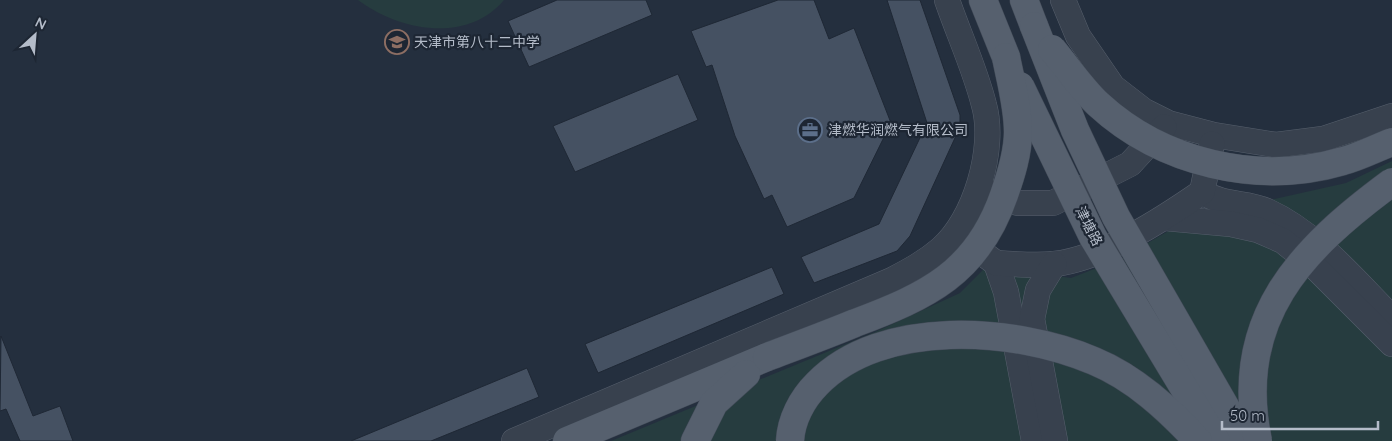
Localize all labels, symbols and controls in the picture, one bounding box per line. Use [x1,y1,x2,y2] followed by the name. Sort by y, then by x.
[10,10,60,60] north arrow
[32,13,49,34] text: N
[384,29,410,55] school or university icon: 天津市第八十二中学
[414,33,540,51] place label: 天津市第八十二中学
[797,117,823,143] office icon: 津燃华润燃气有限公司
[828,121,968,139] place label: 津燃华润燃气有限公司
[1071,203,1107,249] street label: 津塘路
[1222,398,1378,430] scale bar
[1230,406,1265,425] text: 50 m

